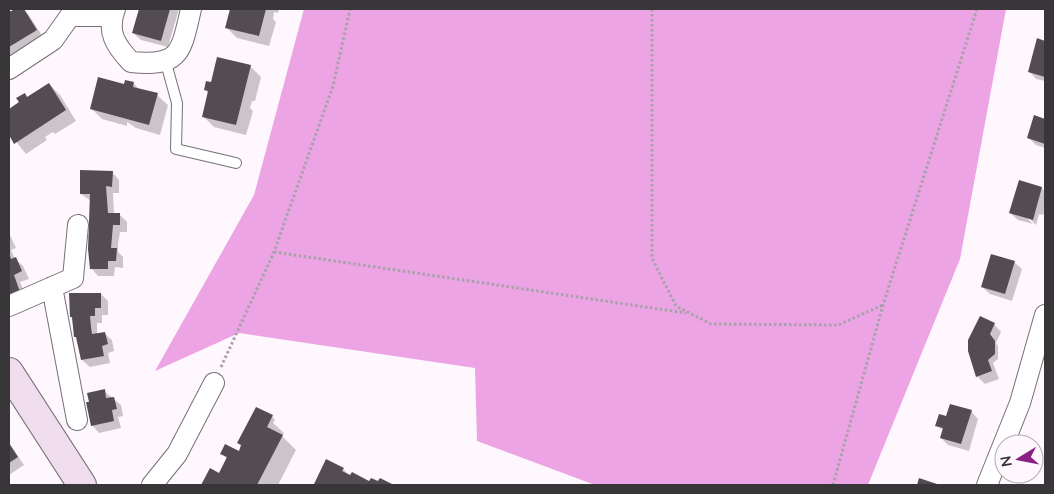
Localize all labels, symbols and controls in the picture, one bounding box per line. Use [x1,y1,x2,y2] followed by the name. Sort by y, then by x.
[994,434,1044,484] north arrow
[996,455,1015,468] text: N

